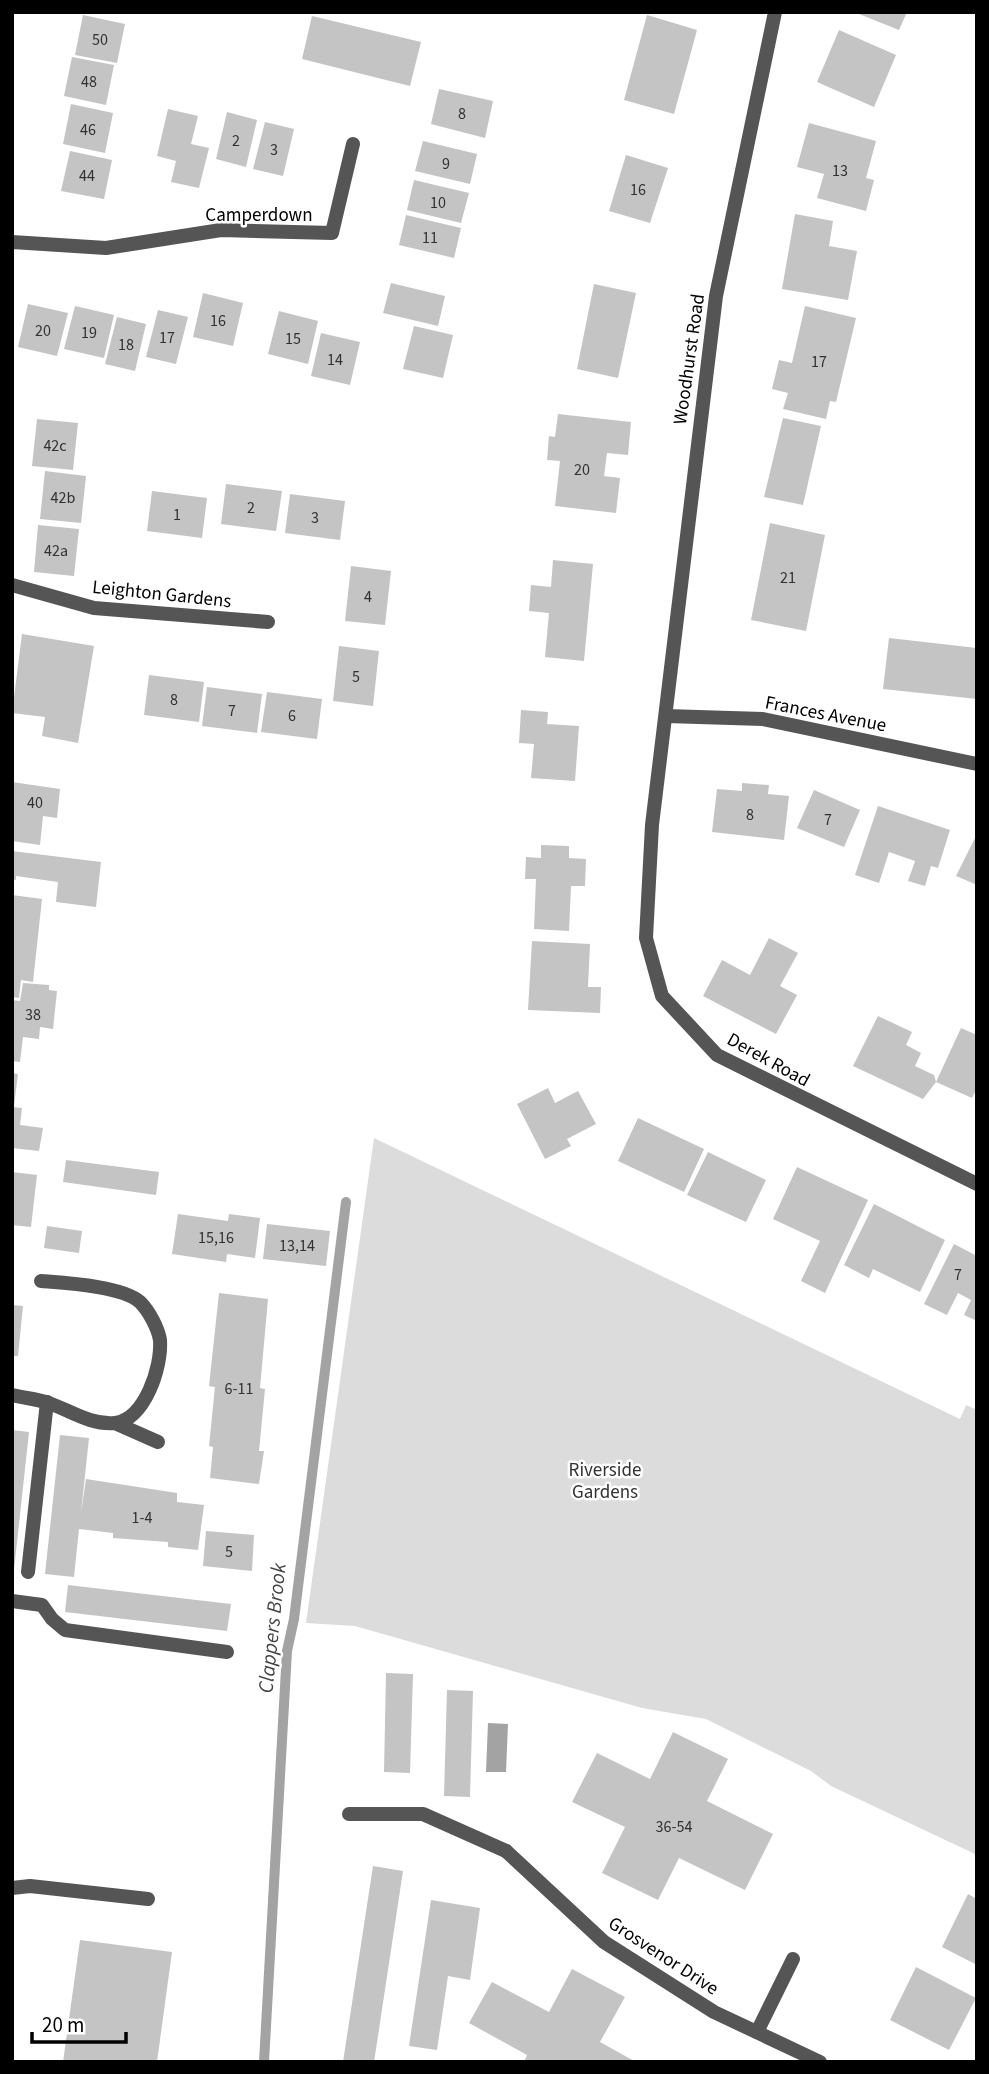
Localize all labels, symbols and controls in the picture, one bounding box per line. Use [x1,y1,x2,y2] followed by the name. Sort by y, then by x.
[92,29,108,51] house number: 50
[81,71,97,93] house number: 48
[458,103,466,125] house number: 8
[80,119,96,141] house number: 46
[232,130,240,152] house number: 2
[270,139,278,161] house number: 3
[442,153,450,175] house number: 9
[832,160,848,182] house number: 13
[79,165,95,187] house number: 44
[630,179,646,201] house number: 16
[430,192,446,214] house number: 10
[205,202,313,229] street label: Camperdown
[422,227,438,249] house number: 11
[667,292,712,426] street label: Woodhurst Road
[210,310,226,332] house number: 16
[35,320,51,342] house number: 20
[81,322,97,344] house number: 19
[159,327,175,349] house number: 17
[285,328,301,350] house number: 15
[118,334,134,356] house number: 18
[327,349,343,371] house number: 14
[811,351,827,373] house number: 17
[43,435,67,457] house number: 42c
[574,459,590,481] house number: 20
[51,487,76,509] house number: 42b
[247,497,255,519] house number: 2
[173,504,181,526] house number: 1
[311,507,319,529] house number: 3
[44,540,68,562] house number: 42a
[780,567,796,589] house number: 21
[91,574,233,615] street label: Leighton Gardens
[364,586,372,608] house number: 4
[352,666,360,688] house number: 5
[170,689,178,711] house number: 8
[763,689,889,739] street label: Frances Avenue
[228,700,236,722] house number: 7
[288,705,296,727] house number: 6
[27,792,43,814] house number: 40
[746,804,754,826] house number: 8
[824,809,832,831] house number: 7
[25,1004,41,1026] house number: 38
[722,1026,815,1094] street label: Derek Road
[198,1227,234,1249] house number: 15,16
[279,1235,315,1257] house number: 13,14
[954,1264,962,1286] house number: 7
[225,1378,253,1400] house number: 6-11
[569,1457,641,1506] park label: Riverside Gardens
[132,1507,152,1529] house number: 1-4
[225,1541,233,1563] house number: 5
[250,1560,294,1695] water label: Clappers Brook
[656,1816,692,1838] house number: 36-54
[603,1910,724,2002] street label: Grosvenor Drive
[32,2000,126,2044] scale bar
[42,2010,84,2040] text: 20 m

